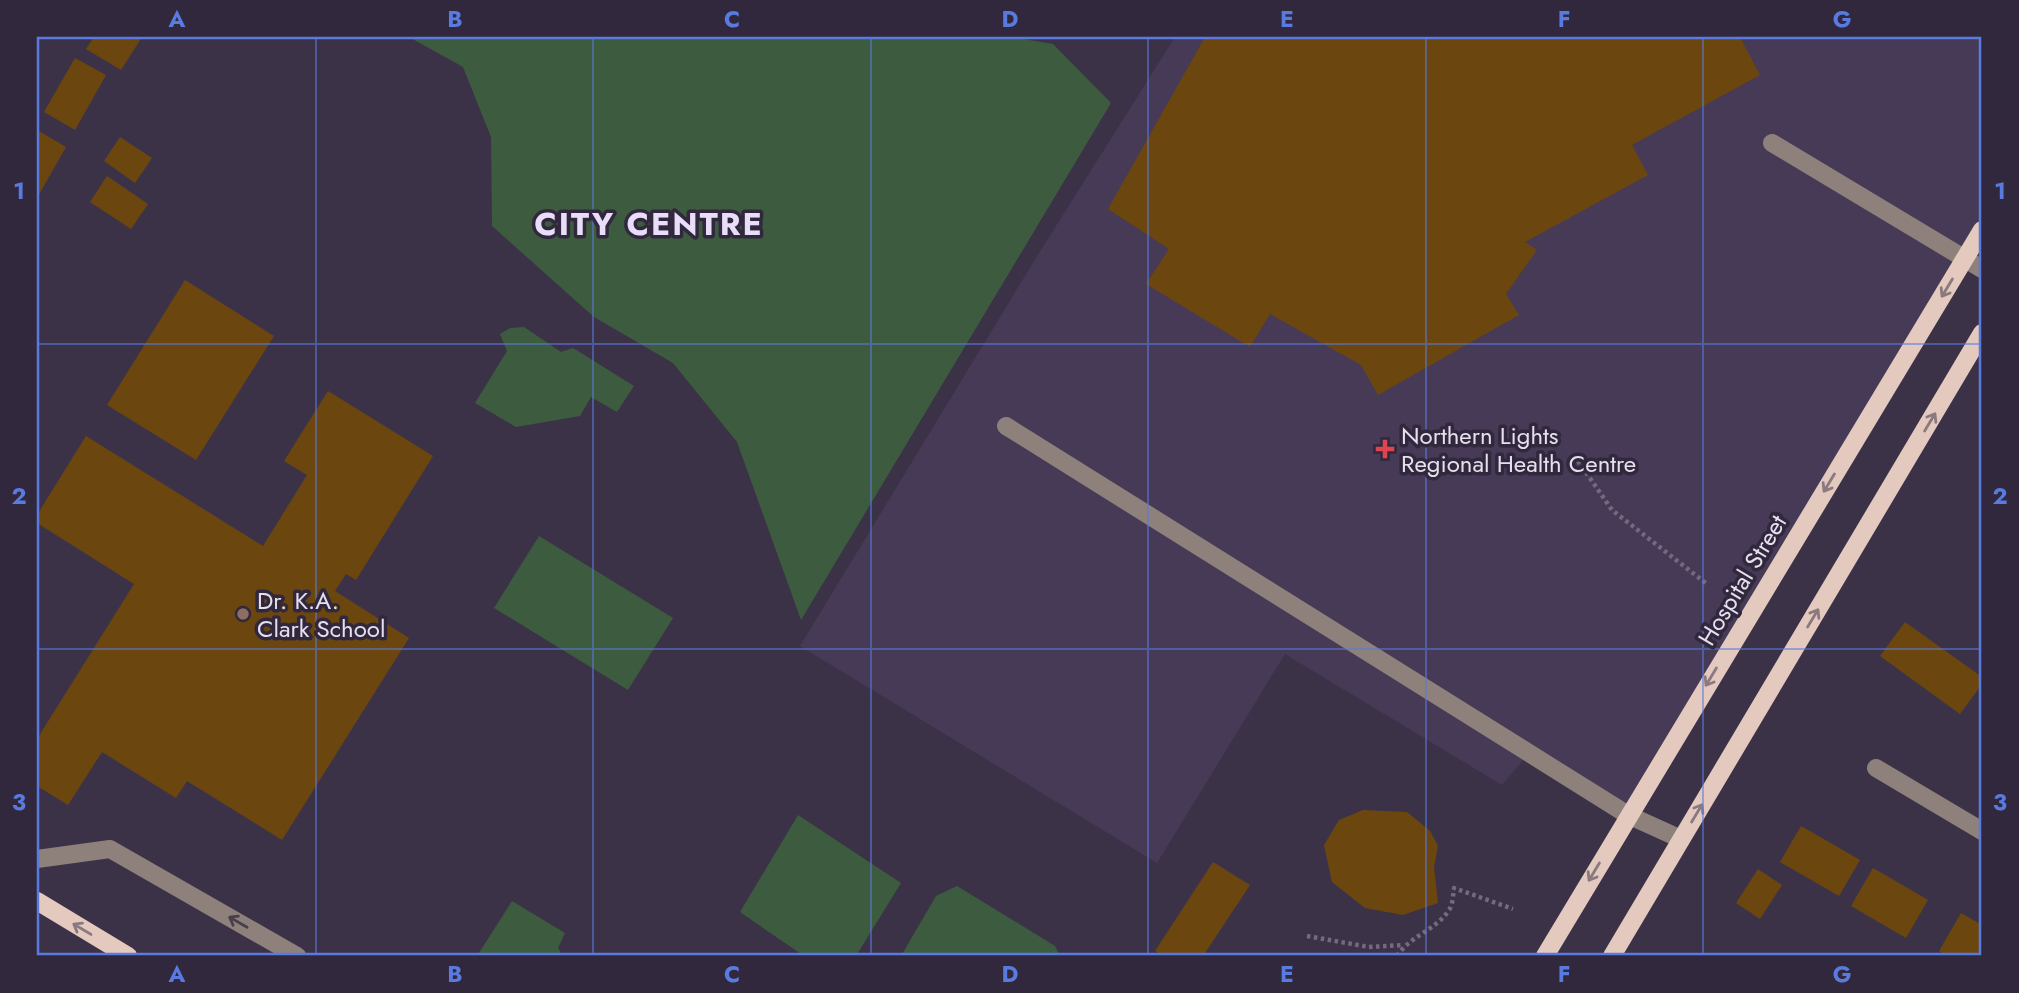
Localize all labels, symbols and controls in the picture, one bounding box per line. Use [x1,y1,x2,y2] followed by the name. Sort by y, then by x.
[168,2,186,36] text: A
[447,2,463,36] text: B
[724,2,740,36] text: C
[1002,2,1019,36] text: D
[1280,2,1294,36] text: E
[1558,2,1570,36] text: F
[1833,2,1851,36] text: G
[13,174,25,208] text: 1
[1994,174,2006,208] text: 1
[534,201,764,247] district label: CITY CENTRE
[1939,278,1953,298] one-way arrow
[1923,413,1937,433] one-way arrow
[1401,418,1636,481] place label: Northern Lights Regional Health Centre
[1375,439,1395,459] marker: Northern Lights Regional Health Centre
[1822,472,1836,492] one-way arrow
[11,479,27,513] text: 2
[1992,479,2008,513] text: 2
[1689,508,1795,652] street label: Hospital Street
[257,583,385,646] place label: Dr. K.A. Clark School
[235,606,251,622] marker: Dr. K.A. Clark School
[1807,608,1821,628] one-way arrow
[1704,667,1718,687] one-way arrow
[12,785,26,819] text: 3
[1993,785,2007,819] text: 3
[1690,804,1704,824] one-way arrow
[1587,862,1601,882] one-way arrow
[228,915,248,929] one-way arrow
[73,921,93,935] one-way arrow
[168,957,186,991] text: A
[447,957,463,991] text: B
[724,957,740,991] text: C
[1002,957,1019,991] text: D
[1280,957,1294,991] text: E
[1558,957,1570,991] text: F
[1833,957,1851,991] text: G

